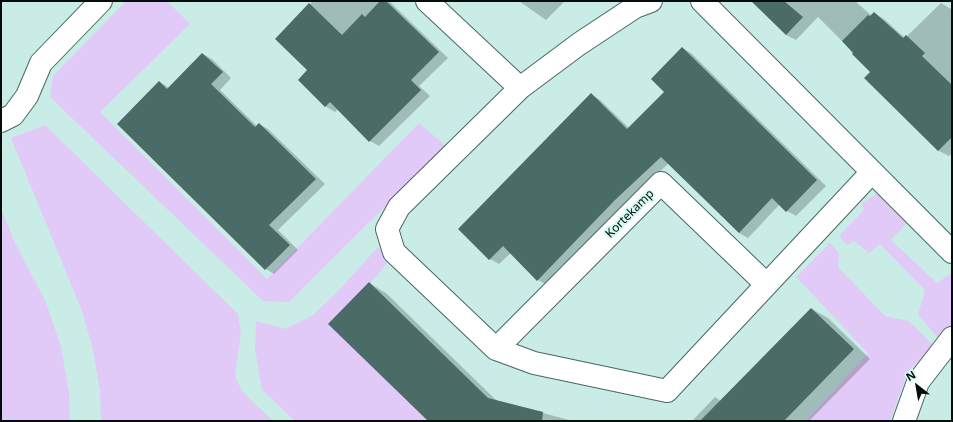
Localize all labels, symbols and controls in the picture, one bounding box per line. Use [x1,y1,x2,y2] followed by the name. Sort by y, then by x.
[603,187,657,241] street label: Kortekamp
[897,366,937,406] north arrow
[903,367,918,384] text: N

